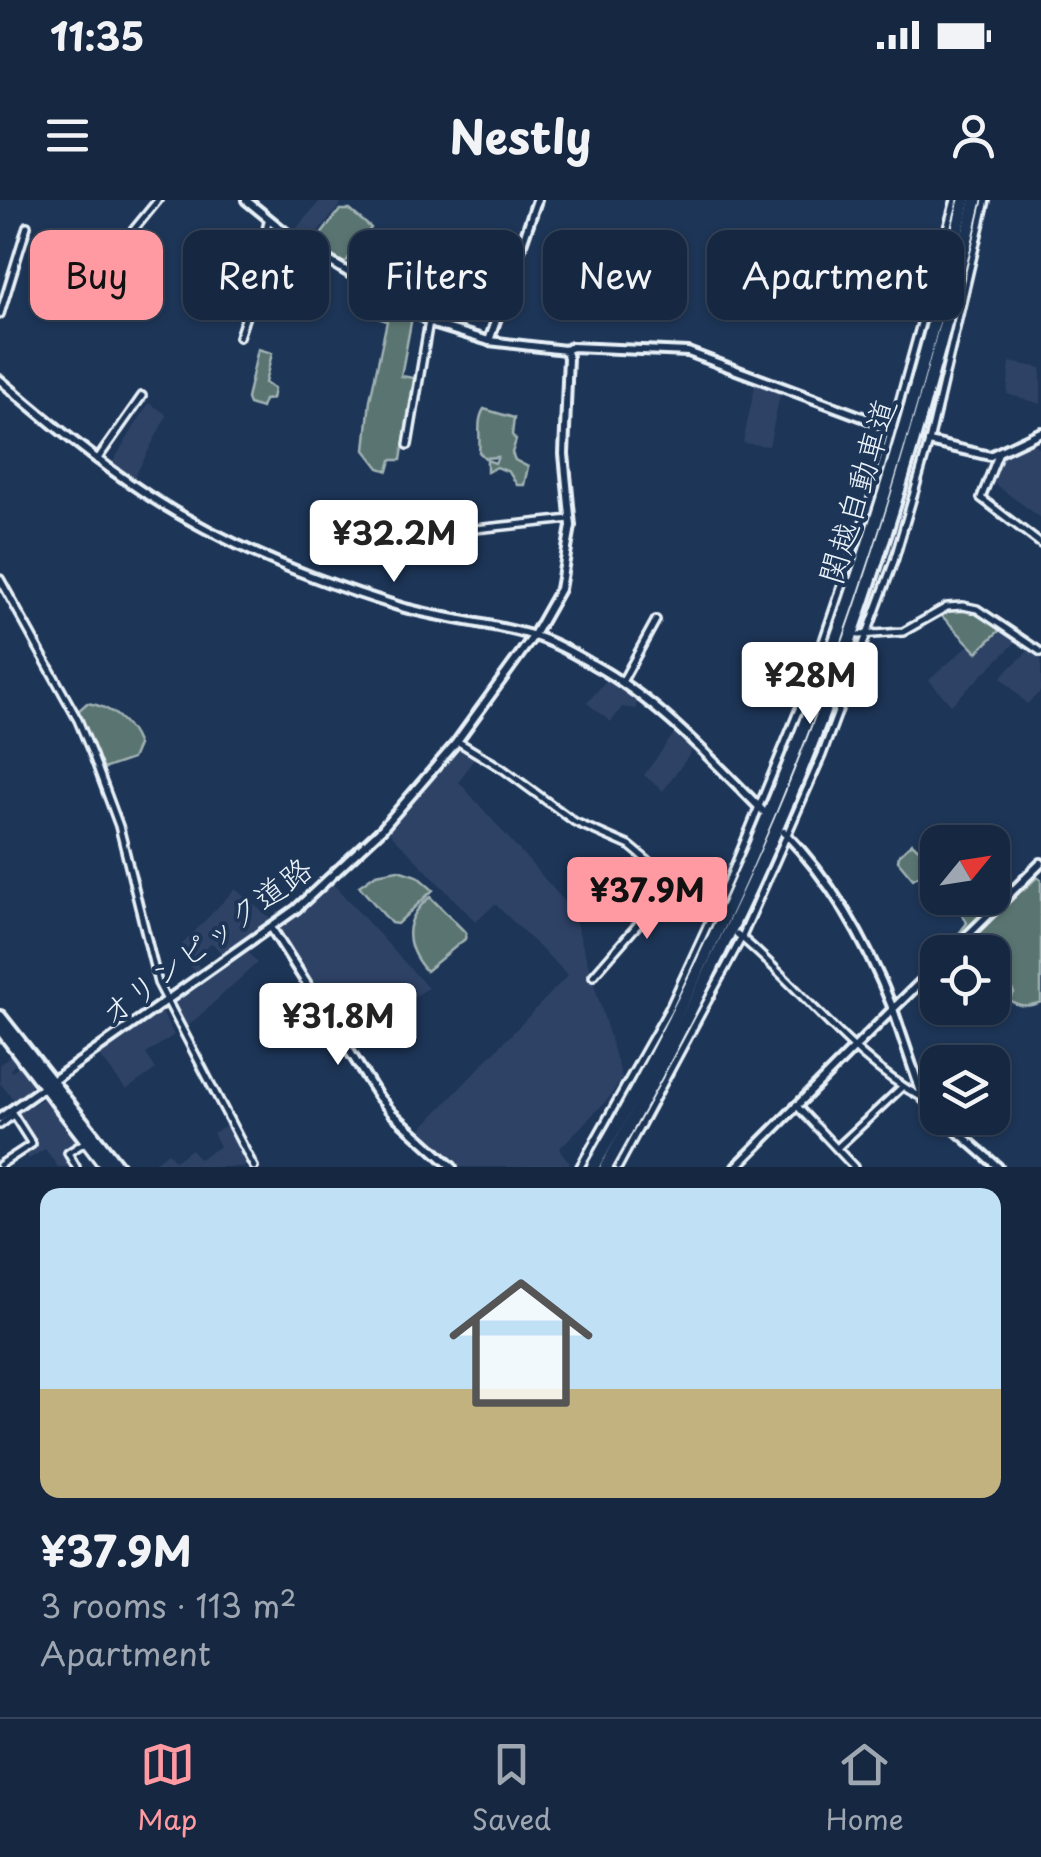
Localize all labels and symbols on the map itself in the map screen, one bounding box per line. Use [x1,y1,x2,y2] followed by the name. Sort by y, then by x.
[805,392,907,590] street label: 関越自動車道
[313,500,475,585] pin: ¥32.2M
[751,642,869,727] pin: ¥28M
[920,825,1010,915] north arrow
[88,844,322,1036] street label: オリンピック道路
[566,857,728,942] pin: ¥37.9M
[257,983,419,1068] pin: ¥31.8M

